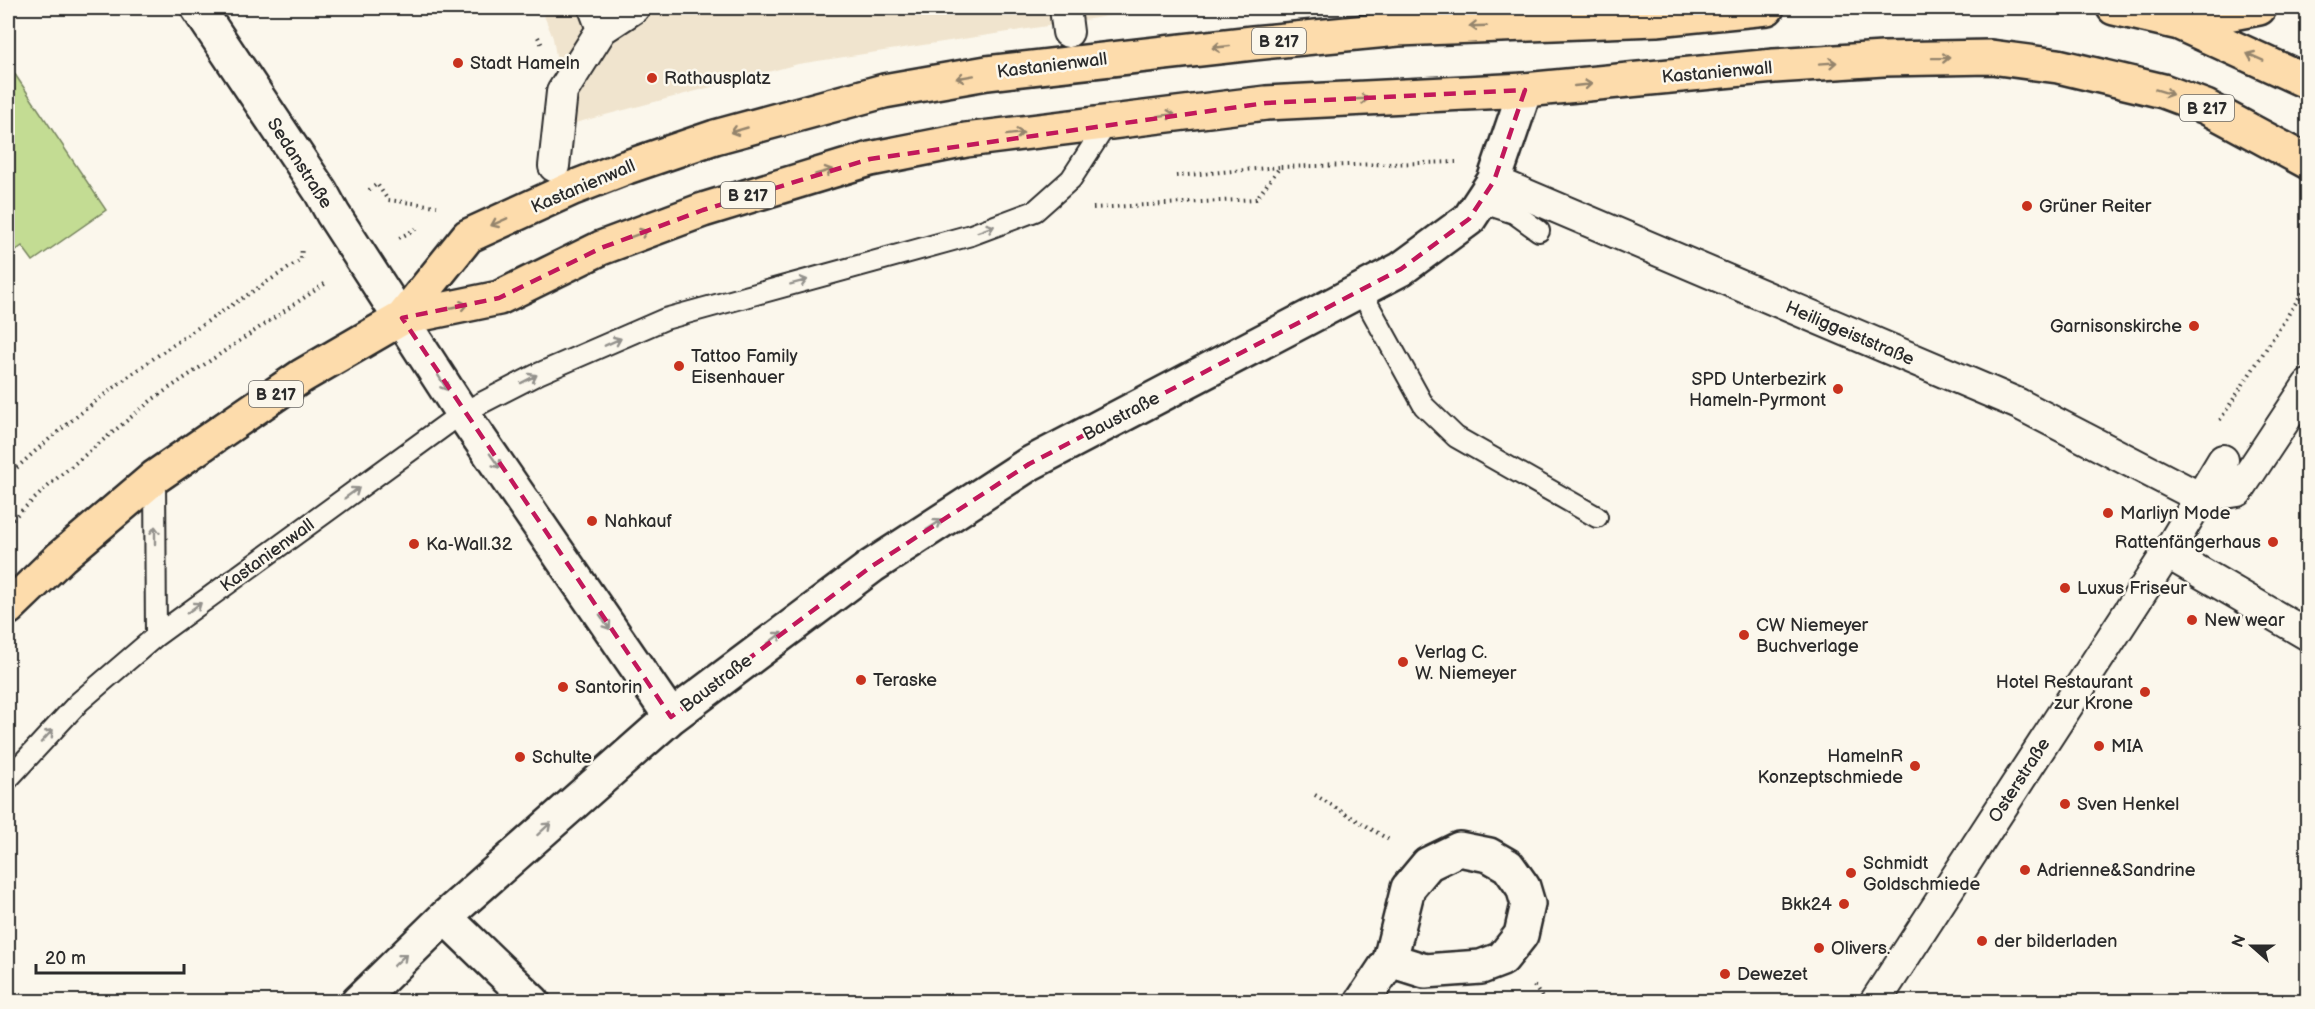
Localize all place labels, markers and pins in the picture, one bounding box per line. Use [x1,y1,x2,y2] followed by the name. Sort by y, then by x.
[470,53,580,74] place label: Stadt Hameln
[451,56,465,70] marker: Stadt Hameln
[664,68,771,89] place label: Rathausplatz
[645,71,659,85] marker: Rathausplatz
[2039,196,2152,217] place label: Grüner Reiter
[2020,199,2034,213] marker: Grüner Reiter
[2050,316,2182,337] place label: Garnisonskirche
[2187,319,2201,333] marker: Garnisonskirche
[691,346,798,388] place label: Tattoo Family Eisenhauer
[672,359,686,373] marker: Tattoo Family Eisenhauer
[1689,369,1826,411] place label: SPD Unterbezirk Hameln-Pyrmont
[1831,382,1845,396] marker: SPD Unterbezirk Hameln-Pyrmont
[2120,503,2231,524] place label: Marliyn Mode
[2101,506,2115,520] marker: Marliyn Mode
[604,511,672,532] place label: Nahkauf
[585,514,599,528] marker: Nahkauf
[2115,532,2261,553] place label: Rattenfängerhaus
[426,534,513,555] place label: Ka-Wall.32
[2266,535,2280,549] marker: Rattenfängerhaus
[407,537,421,551] marker: Ka-Wall.32
[2077,578,2187,599] place label: Luxus Friseur
[2058,581,2072,595] marker: Luxus Friseur
[2204,610,2285,631] place label: New wear
[2185,613,2199,627] marker: New wear
[1756,615,1869,657] place label: CW Niemeyer Buchverlage
[1737,628,1751,642] marker: CW Niemeyer Buchverlage
[1415,642,1517,684] place label: Verlag C. W. Niemeyer
[1396,655,1410,669] marker: Verlag C. W. Niemeyer
[873,670,937,691] place label: Teraske
[1996,672,2133,714] place label: Hotel Restaurant zur Krone
[854,673,868,687] marker: Teraske
[575,677,642,698] place label: Santorin
[556,680,570,694] marker: Santorin
[2138,685,2152,699] marker: Hotel Restaurant zur Krone
[2111,736,2143,757] place label: MIA
[2092,739,2106,753] marker: MIA
[1757,746,1903,788] place label: HamelnR Konzeptschmiede
[532,747,592,768] place label: Schulte
[513,750,527,764] marker: Schulte
[1908,759,1922,773] marker: HamelnR Konzeptschmiede
[2077,794,2179,815] place label: Sven Henkel
[2058,797,2072,811] marker: Sven Henkel
[1863,853,1980,895] place label: Schmidt Goldschmiede
[2037,860,2196,881] place label: Adrienne&Sandrine
[2018,863,2032,877] marker: Adrienne&Sandrine
[1844,866,1858,880] marker: Schmidt Goldschmiede
[1781,894,1832,915] place label: Bkk24
[1837,897,1851,911] marker: Bkk24
[1994,931,2117,952] place label: der bilderladen
[1975,934,1989,948] marker: der bilderladen
[1831,938,1890,959] place label: Olivers.
[1812,941,1826,955] marker: Olivers.
[1737,964,1808,985] place label: Dewezet
[1718,967,1732,981] marker: Dewezet

